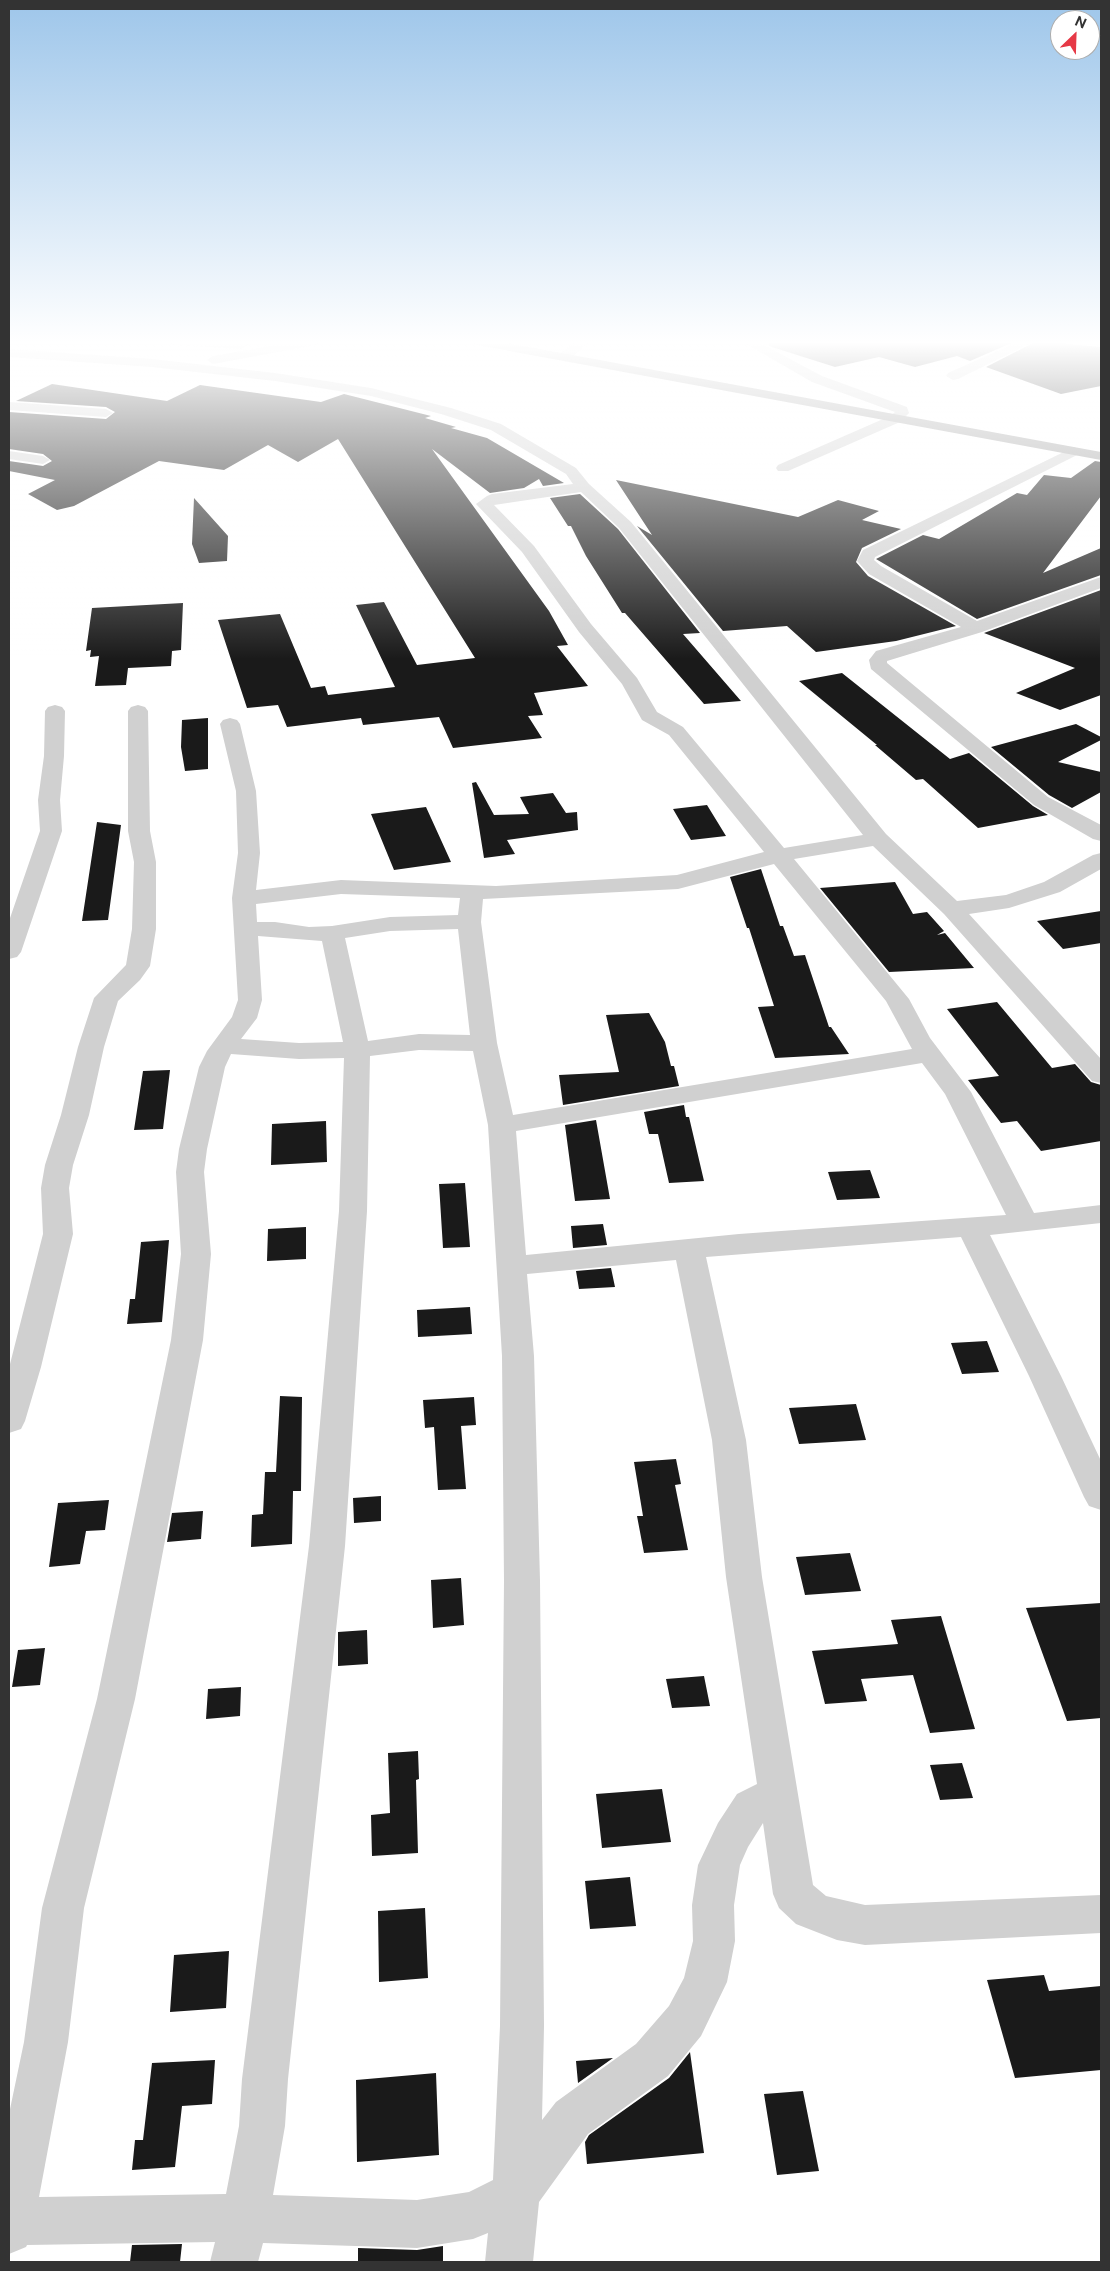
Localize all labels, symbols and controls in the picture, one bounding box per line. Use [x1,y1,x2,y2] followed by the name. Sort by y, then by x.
[1050,10,1100,60] north arrow
[1072,13,1089,32] text: N

